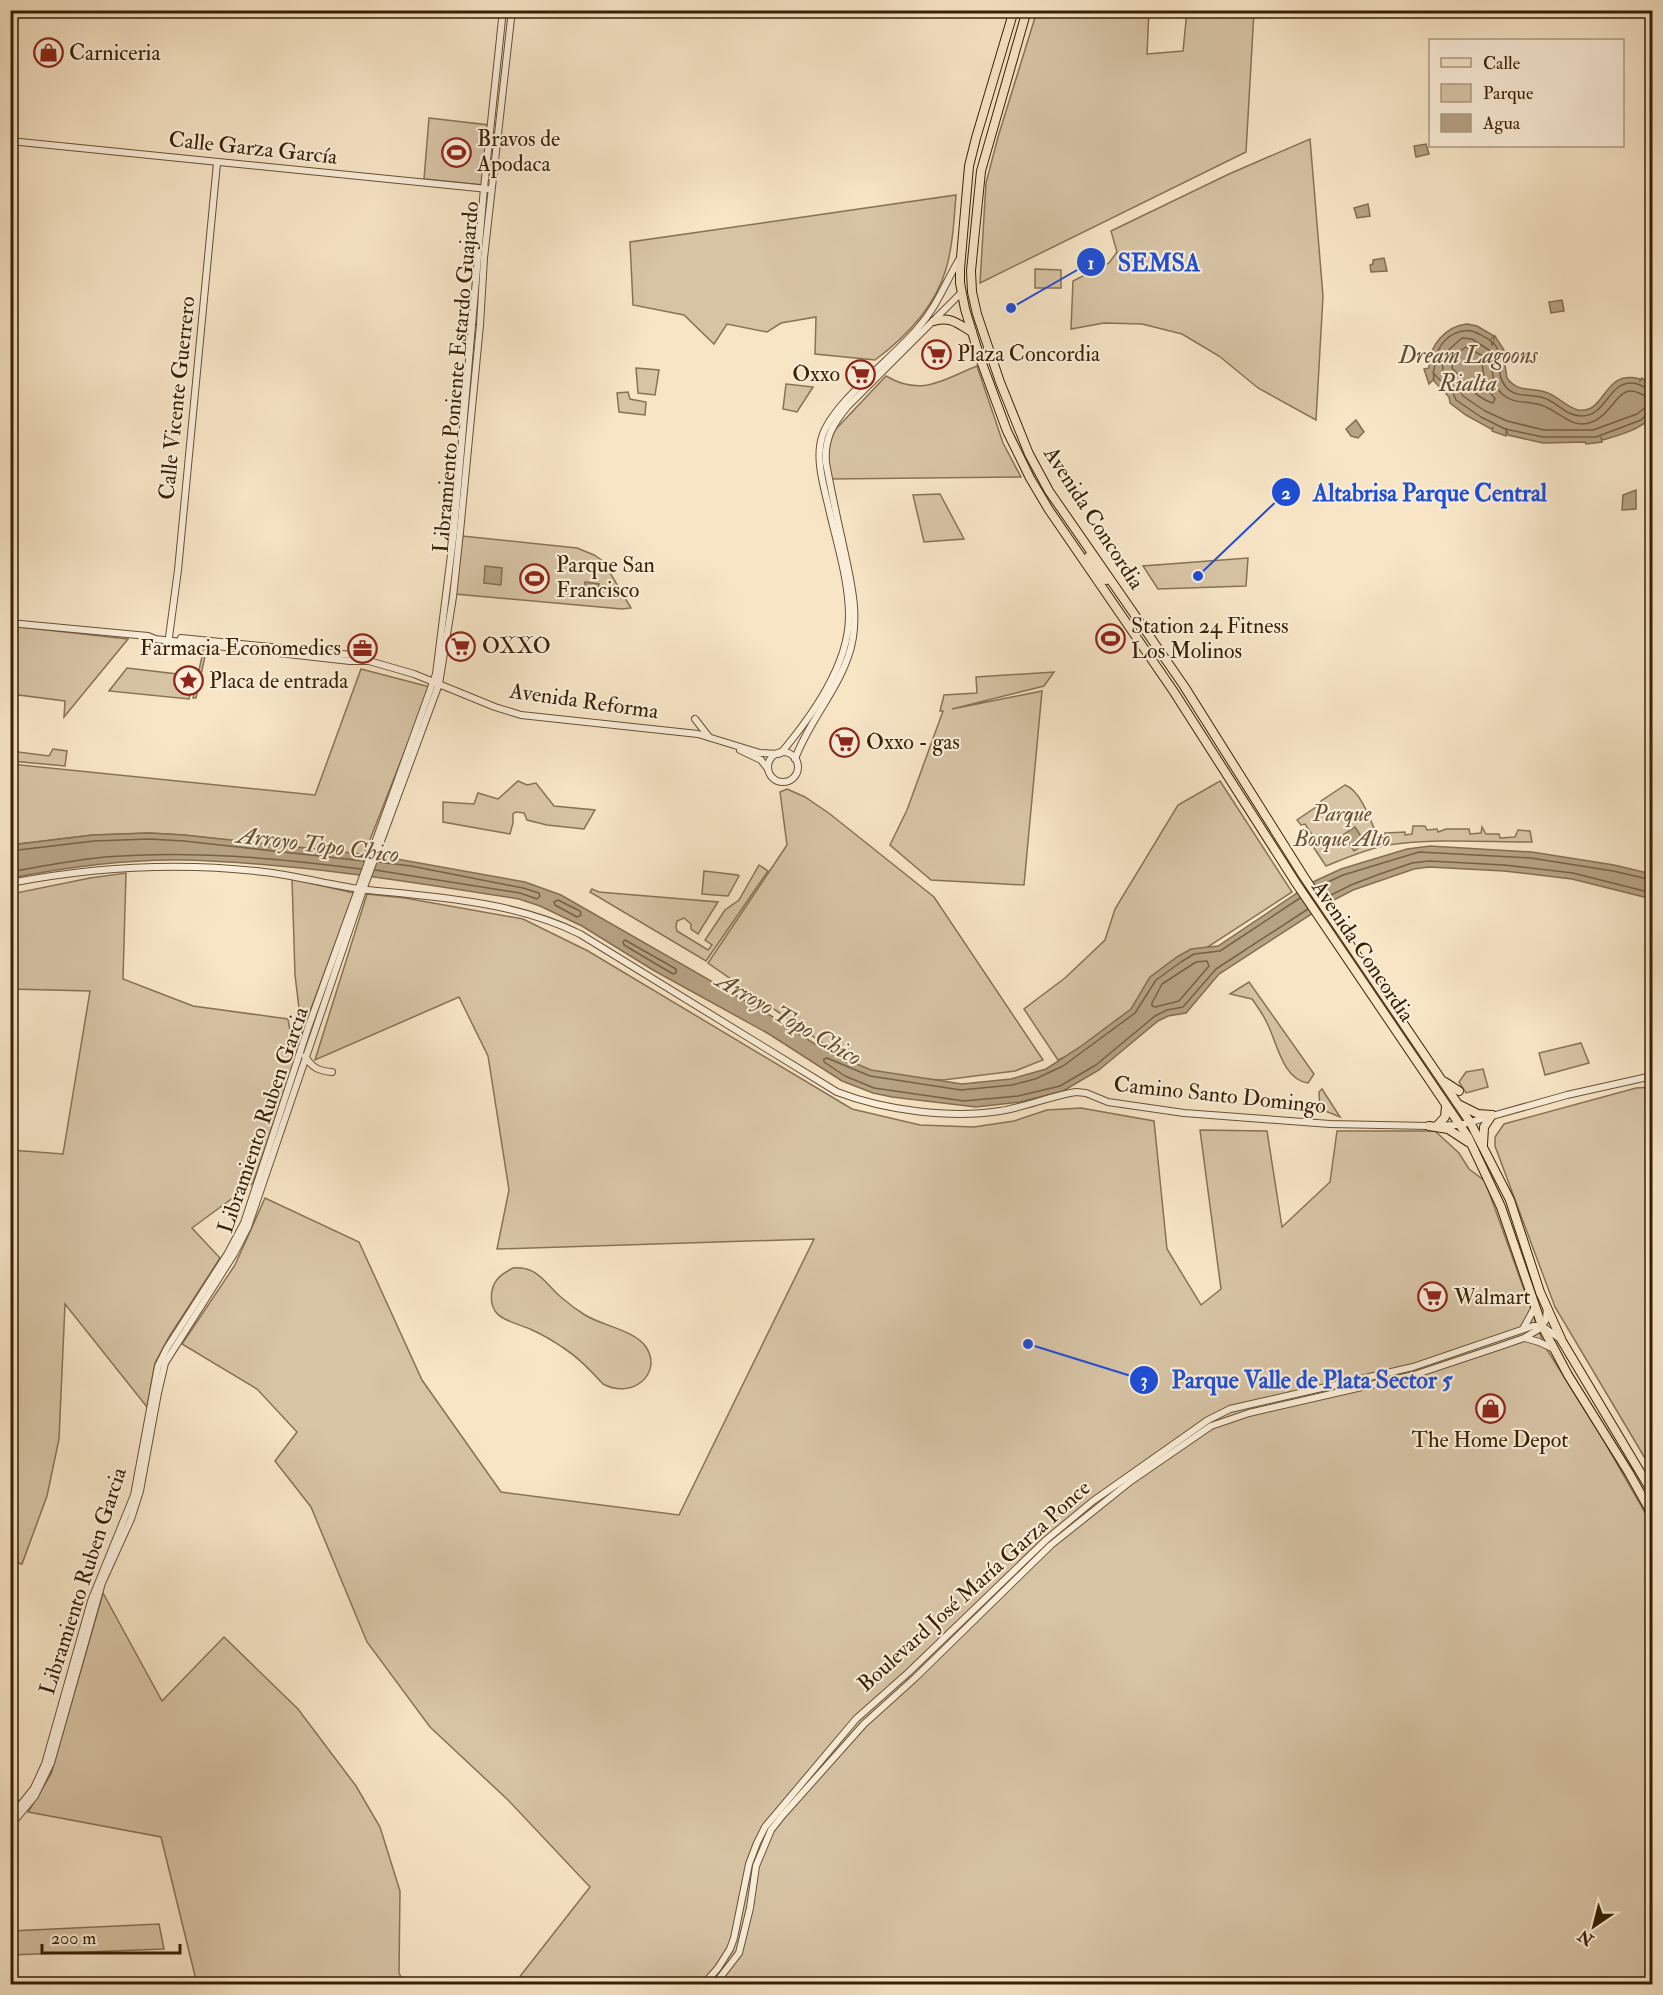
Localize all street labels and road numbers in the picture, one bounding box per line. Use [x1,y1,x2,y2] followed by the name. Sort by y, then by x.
[167,125,340,171] street label: Calle Garza García
[427,200,485,554] street label: Libramiento Poniente Estardo Guajardo
[152,295,202,501] street label: Calle Vicente Guerrero
[1037,440,1151,595] street label: Avenida Concordia
[507,677,661,725] street label: Avenida Reforma
[1305,874,1421,1028] street label: Avenida Concordia
[211,1002,315,1237] street label: Libramiento Ruben Garcia
[1112,1070,1328,1120] street label: Camino Santo Domingo
[33,1463,133,1698] street label: Libramiento Ruben Garcia
[852,1474,1096,1698] street label: Boulevard José María Garza Ponce

